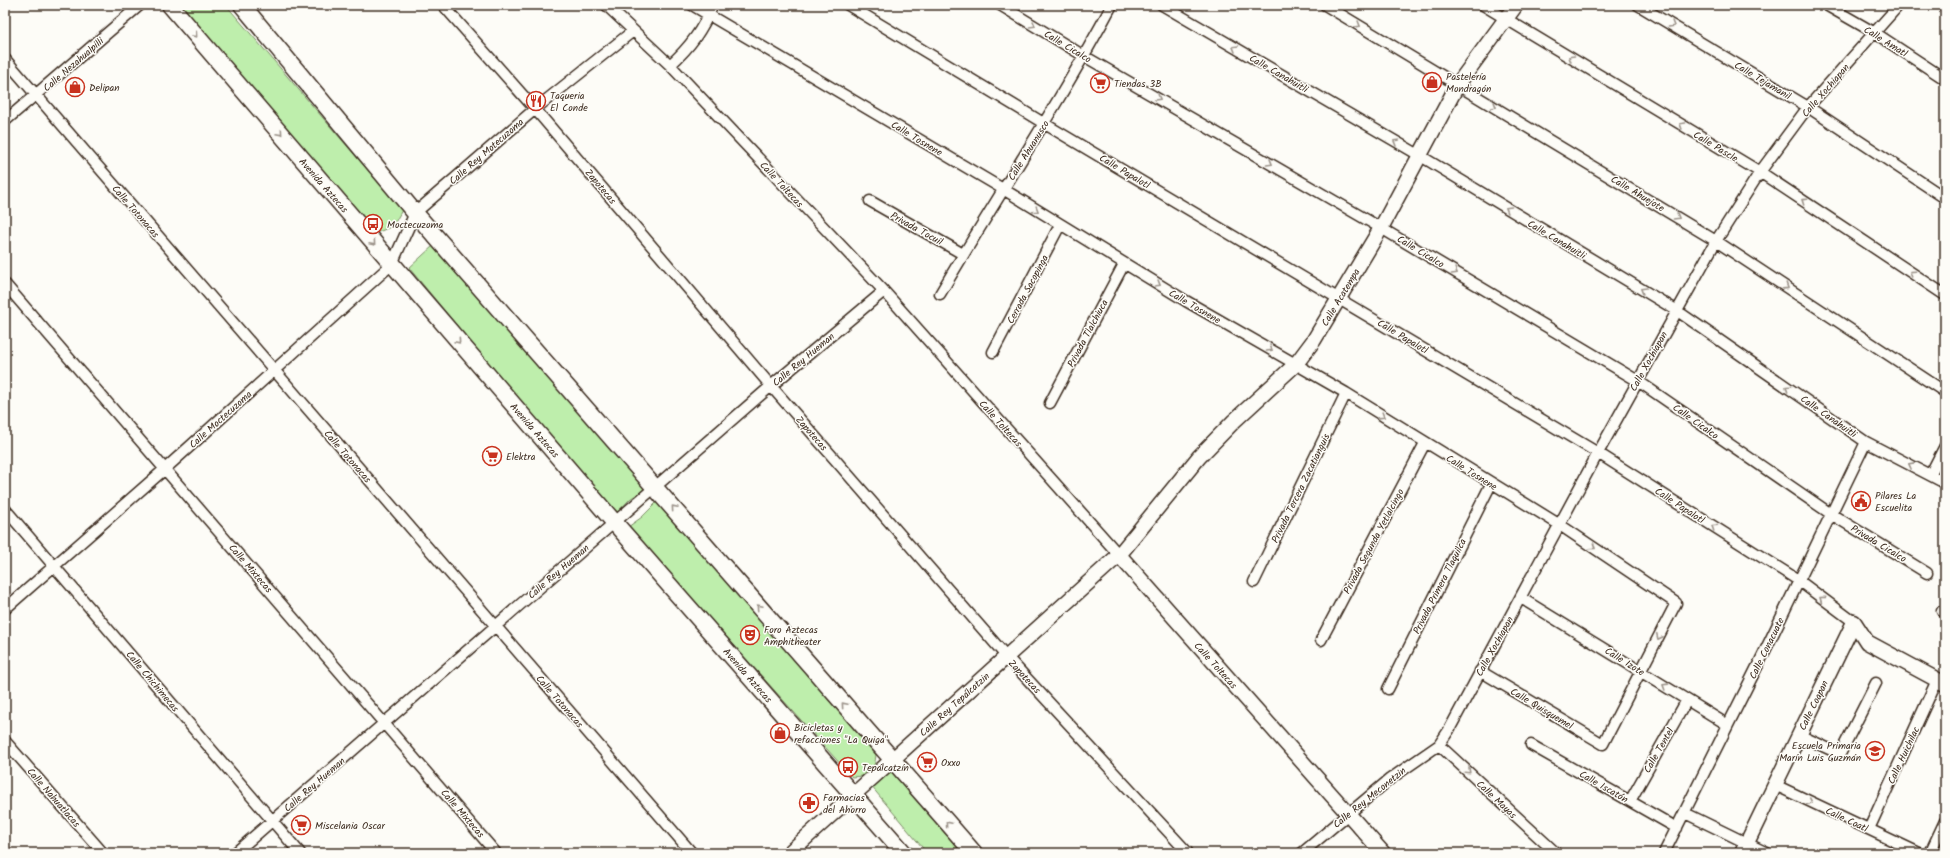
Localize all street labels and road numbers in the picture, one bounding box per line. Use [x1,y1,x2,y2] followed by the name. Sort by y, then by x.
[1860,22,1911,62] street label: Calle Amatl
[1041,26,1095,68] street label: Calle Cicalco
[40,33,108,96] street label: Calle Nezahualpilli
[1246,50,1312,98] street label: Calle Canahuitli
[1731,58,1794,104] street label: Calle Tejamanil
[1798,60,1854,121] street label: Calle Xochiapan
[446,114,528,189] street label: Calle Rey Motecuzoma
[888,117,946,161] street label: Calle Tosnene
[1004,117,1054,184] street label: Calle Ahuanusco
[1690,127,1741,167] street label: Calle Pascle
[1096,150,1153,194] street label: Calle Papalotl
[295,155,352,217] street label: Avenida Aztecas
[756,158,807,212] street label: Calle Toltecas
[581,165,620,208] street label: Zapotecas
[1608,171,1668,216] street label: Calle Ahuejote
[108,182,163,242] street label: Calle Totonacas
[887,208,946,250] street label: Privada Tocuil
[1524,216,1589,264] street label: Calle Canahuitli
[1394,231,1448,273] street label: Calle Cicalco
[1003,252,1053,327] street label: Cerrada Sacopinga
[1317,265,1365,330] street label: Calle Acatempa
[1165,285,1224,329] street label: Calle Tosnene
[1063,296,1113,370] street label: Privada Tlalchiuca
[1374,315,1431,359] street label: Calle Papalotl
[769,329,838,391] street label: Calle Rey Hueman
[1626,329,1672,394] street label: Calle Xochiapan
[186,387,256,453] street label: Calle Moctecuzoma
[1797,391,1861,443] street label: Calle Canahuitli
[975,397,1026,451] street label: Calle Toltecas
[506,400,563,462] street label: Avenida Aztecas
[1669,400,1722,444] street label: Calle Cicalco
[791,413,832,455] street label: Zapotecas
[320,427,375,487] street label: Calle Totonacas
[1267,430,1335,546] street label: Privada Tercera Zacatianguis
[1443,451,1501,495] street label: Calle Tosnene
[1651,484,1708,528] street label: Calle Papalotl
[1339,486,1409,597] street label: Privada Segunda Yetlalcingo
[1848,521,1910,567] street label: Privada Cicalco
[1409,536,1471,637] street label: Privada Primera Tlaquilca
[524,540,593,603] street label: Calle Rey Hueman
[224,541,277,597] street label: Calle Mixtecas
[1472,614,1518,679] street label: Calle Xochiapan
[1745,614,1789,682] street label: Calle Conacuate
[1190,639,1241,693] street label: Calle Toltecas
[1601,643,1648,681] street label: Calle Izote
[719,645,776,707] street label: Avenida Aztecas
[122,647,183,716] street label: Calle Chichimecas
[1004,656,1045,698] street label: Zapotecas
[916,669,993,741] street label: Calle Rey Tepálcatzin
[532,672,587,732] street label: Calle Totonacas
[1795,678,1833,733] street label: Calle Coapan
[1507,684,1576,734] street label: Calle Quisquemel
[1639,724,1679,776] street label: Calle Tentel
[1884,724,1924,787] street label: Calle Huichilac
[280,753,349,816] street label: Calle Rey Hueman
[1330,763,1410,832] street label: Calle Rey Meconetzin
[23,764,84,832] street label: Calle Nahuatlacas
[1576,766,1631,807] street label: Calle Iscatón
[1472,777,1521,823] street label: Calle Mayas
[436,786,489,842] street label: Calle Mixtecas
[1823,803,1871,837] street label: Calle Coatl

